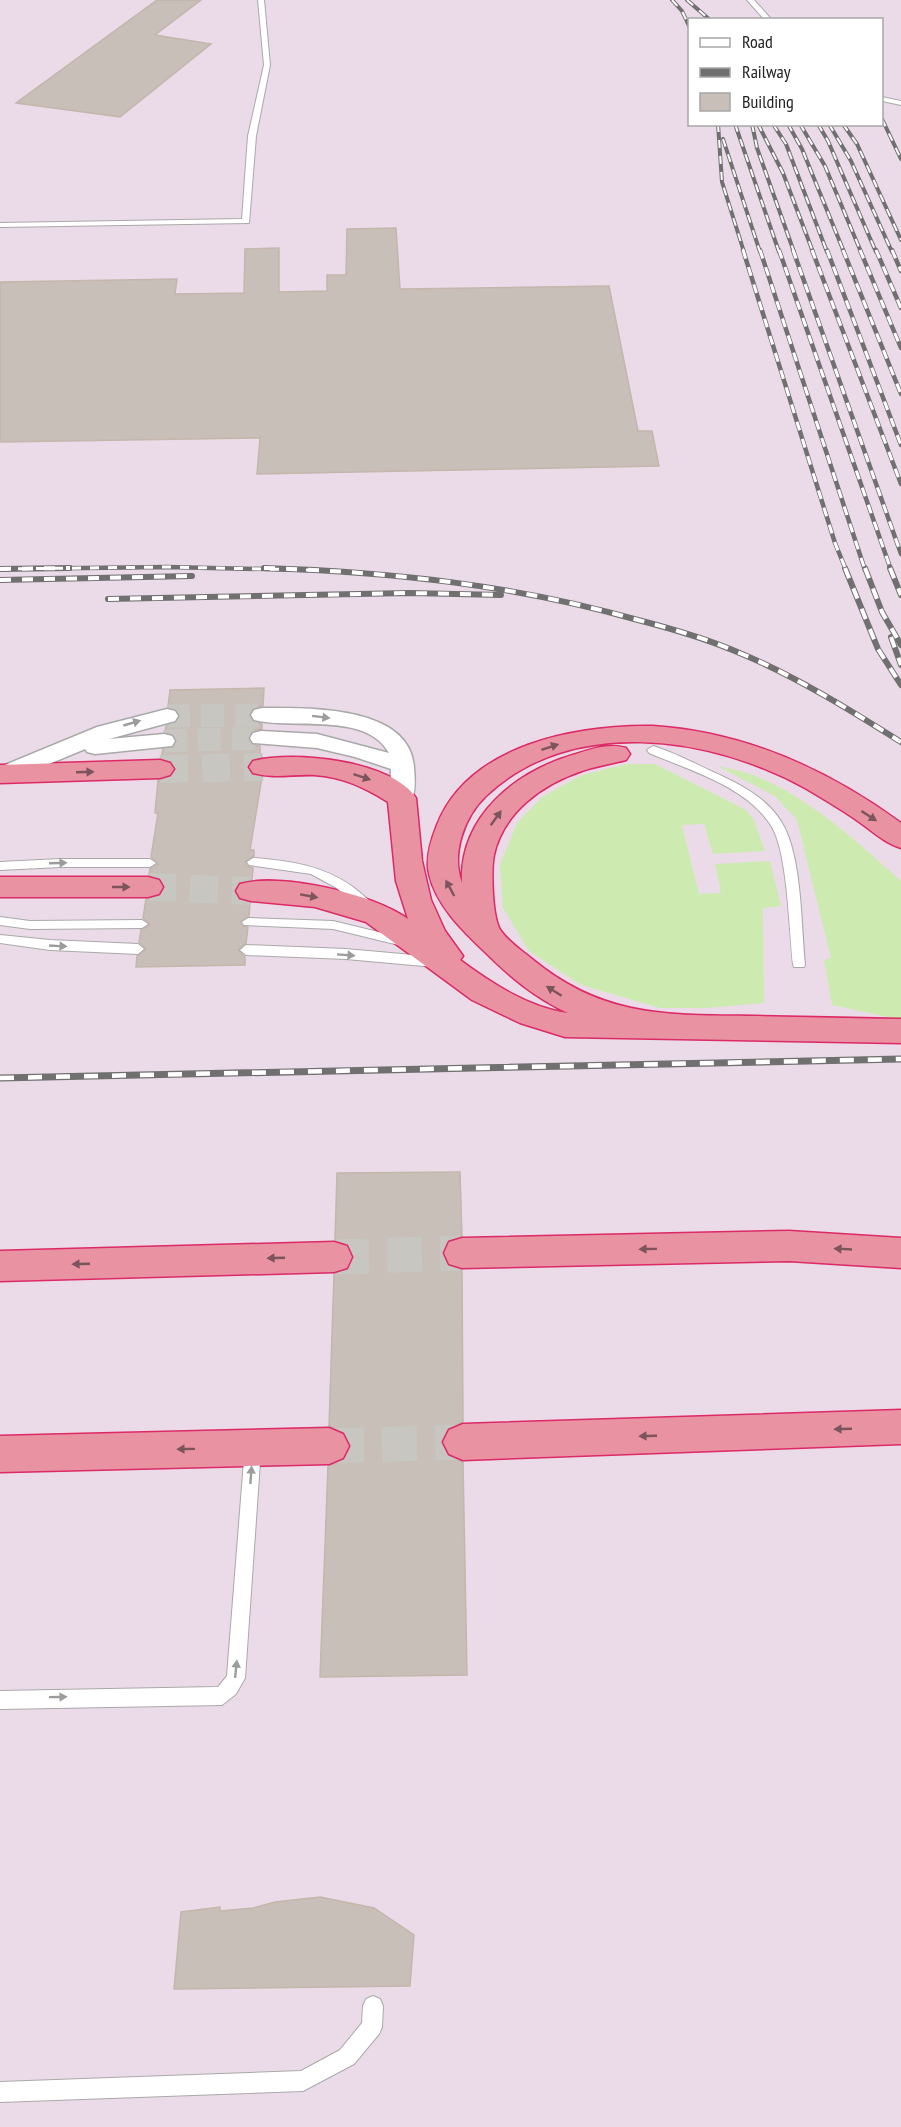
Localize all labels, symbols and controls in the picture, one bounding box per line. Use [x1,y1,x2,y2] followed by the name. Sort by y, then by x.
[688,18,883,126] legend
[742,30,773,53] text: Road
[742,60,791,83] text: Railway
[742,90,794,113] text: Building
[311,712,330,721] one-way arrow
[123,717,141,727] one-way arrow
[541,742,559,752] one-way arrow
[75,767,94,777] one-way arrow
[353,773,371,782] one-way arrow
[861,810,877,822] one-way arrow
[490,811,502,827] one-way arrow
[49,859,68,868] one-way arrow
[445,879,455,896] one-way arrow
[112,882,131,892] one-way arrow
[300,891,319,900] one-way arrow
[49,941,68,950] one-way arrow
[337,950,356,959] one-way arrow
[546,985,562,996] one-way arrow
[638,1245,657,1254] one-way arrow
[833,1245,852,1254] one-way arrow
[266,1254,285,1263] one-way arrow
[71,1259,90,1268] one-way arrow
[833,1424,852,1434] one-way arrow
[638,1431,657,1441] one-way arrow
[177,1444,196,1454] one-way arrow
[246,1465,256,1484] one-way arrow
[231,1659,241,1678] one-way arrow
[49,1692,68,1702] one-way arrow

